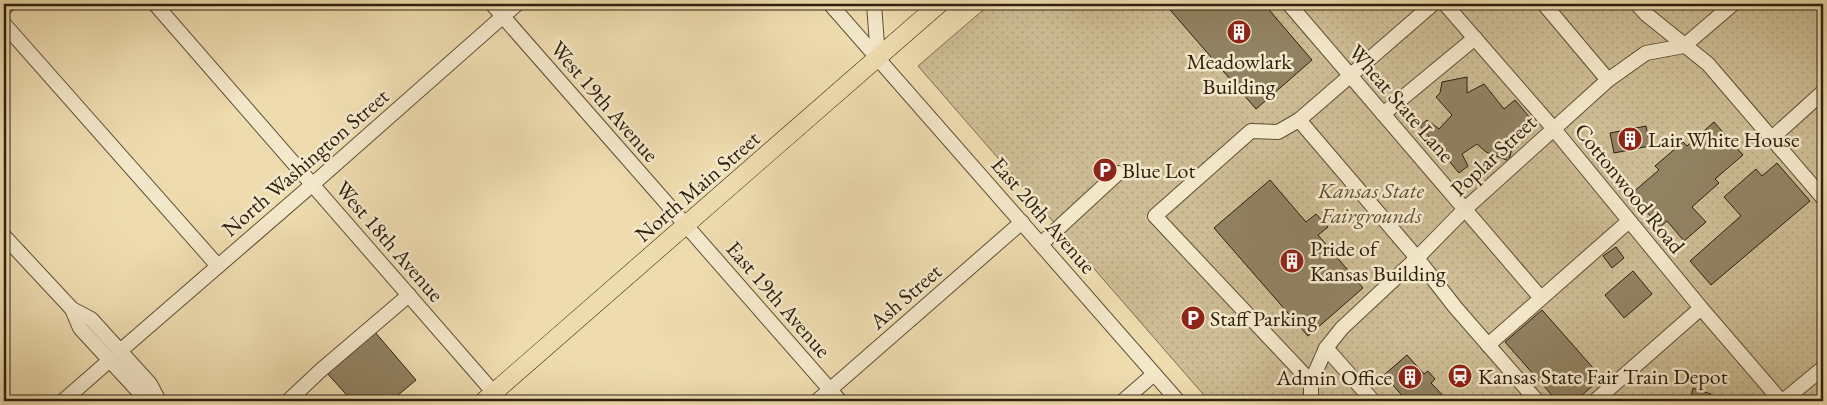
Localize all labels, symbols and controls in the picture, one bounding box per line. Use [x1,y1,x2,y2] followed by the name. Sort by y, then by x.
[1226,19,1252,45] building icon: Meadowlark Building
[544,35,666,168] street label: West 19th Avenue
[1342,38,1461,169] street label: Wheat State Lane
[1186,47,1292,101] place label: Meadowlark Building
[216,82,395,243] street label: North Washington Street
[1444,108,1542,203] street label: Poplar Street
[1568,117,1692,260] street label: Cottonwood Road
[629,124,766,249] street label: North Main Street
[1648,125,1800,154] place label: Lair White House
[1617,126,1643,152] building icon: Lair White House
[985,151,1103,280] street label: East 20th Avenue
[1122,156,1196,185] place label: Blue Lot
[1092,157,1118,183] parking icon: Blue Lot
[329,175,451,308] street label: West 18th Avenue
[1317,176,1425,230] park label: Kansas State Fairgrounds
[1310,234,1446,288] place label: Pride of Kansas Building
[720,235,838,364] street label: East 19th Avenue
[1279,248,1305,274] building icon: Pride of Kansas Building
[862,257,948,336] street label: Ash Street
[1210,304,1317,333] place label: Staff Parking
[1180,305,1206,331] parking icon: Staff Parking
[1478,362,1728,391] place label: Kansas State Fair Train Depot
[1275,363,1392,392] place label: Admin Office
[1447,363,1473,389] station icon: Kansas State Fair Train Depot
[1397,364,1423,390] building icon: Admin Office

